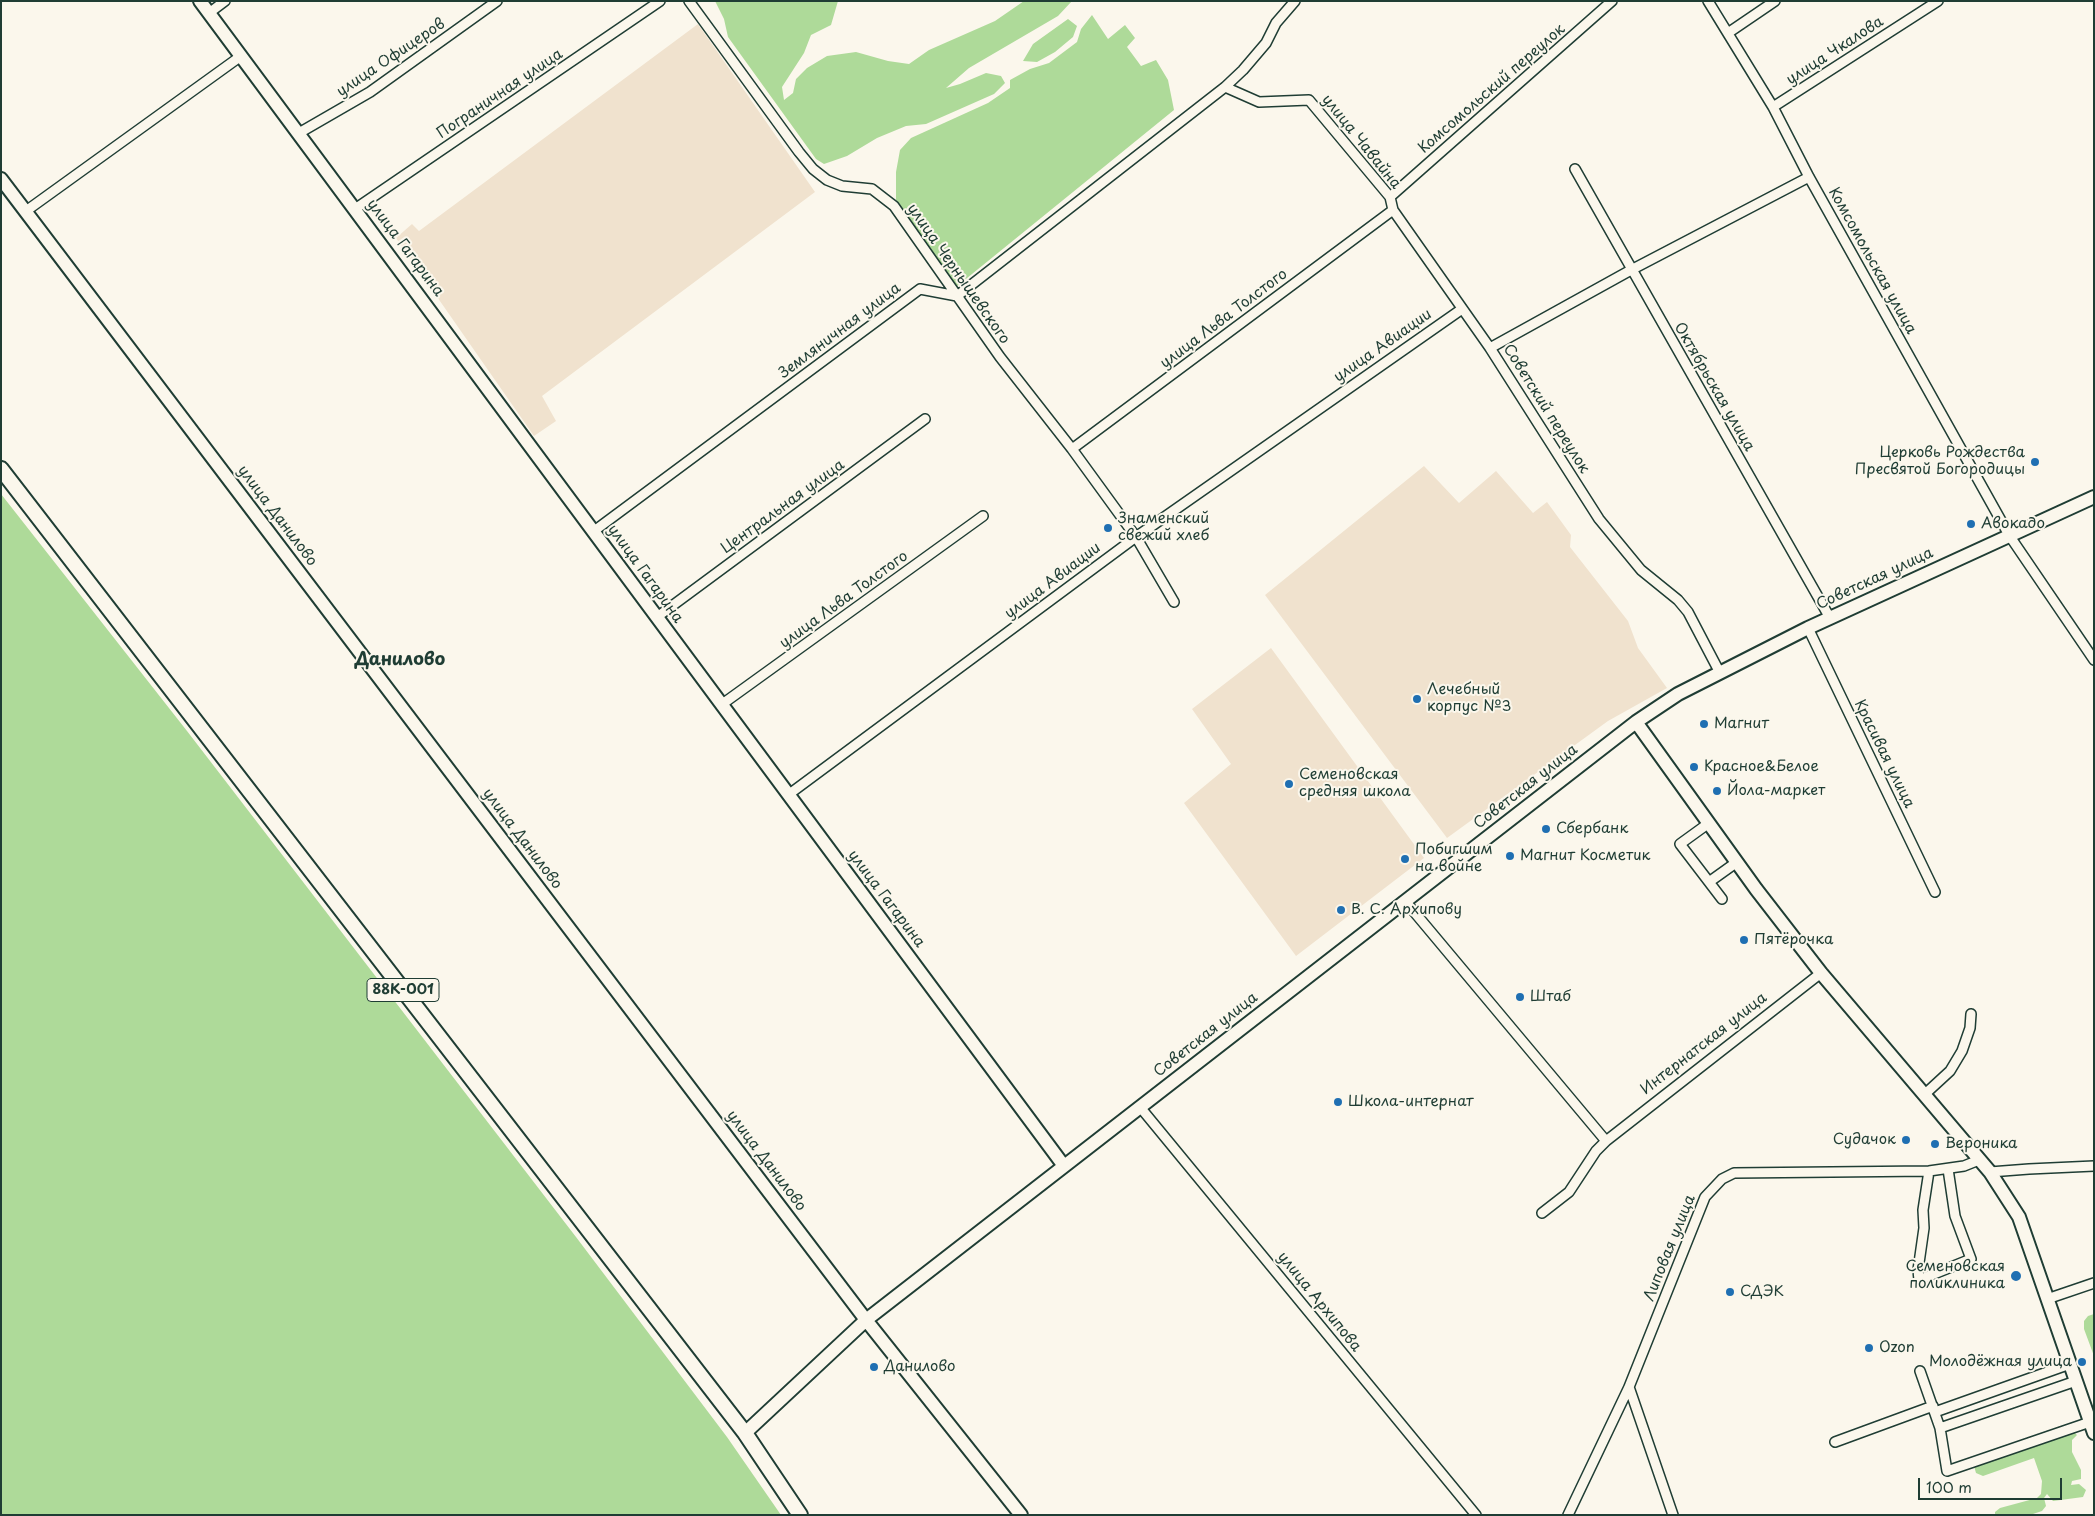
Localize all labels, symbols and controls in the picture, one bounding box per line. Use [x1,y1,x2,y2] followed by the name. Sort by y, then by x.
[1783,13,1887,89] street label: улица Чкалова
[333,15,449,101] street label: улица Офицеров
[1415,21,1569,157] street label: Комсомольский переулок
[434,45,566,143] street label: Пограничная улица
[1318,91,1404,193] street label: улица Чавайна
[1824,185,1920,337] street label: Комсомольская улица
[363,196,447,300] street label: улица Гагарина
[903,200,1013,348] street label: улица Чернышевского
[1157,265,1291,373] street label: улица Льва Толстого
[776,279,904,383] street label: Земляничная улица
[1330,305,1436,387] street label: улица Авиации
[1670,319,1758,455] street label: Октябрьская улица
[1499,341,1593,477] street label: Советский переулок
[1855,444,2025,479] place label: Церковь Рождества Пресвятой Богородицы
[718,456,848,558] street label: Центральная улица
[2029,456,2041,468] marker: Церковь Рождества Пресвятой Богородицы
[233,462,321,570] street label: улица Данилово
[1118,510,1209,545] place label: Знаменский свежий хлеб
[1981,515,2045,533] place label: Авокадо
[1965,518,1977,530] marker: Авокадо
[603,521,687,627] street label: улица Гагарина
[1102,522,1114,534] marker: Знаменский свежий хлеб
[1001,539,1105,623] street label: улица Авиации
[1814,544,1936,614] street label: Советская улица
[776,547,912,653] street label: улица Льва Толстого
[355,649,445,671] district label: Данилово
[1427,681,1511,716] place label: Лечебный корпус №3
[1411,693,1423,705] marker: Лечебный корпус №3
[1850,697,1918,811] street label: Красивая улица
[1714,715,1769,733] place label: Магнит
[1698,718,1710,730] marker: Магнит
[1471,741,1581,833] street label: Советская улица
[1704,758,1819,776] place label: Красное&Белое
[1688,761,1700,773] marker: Красное&Белое
[1299,766,1411,801] place label: Семеновская средняя школа
[1283,778,1295,790] marker: Семеновская средняя школа
[1727,782,1825,800] place label: Йола-маркет
[478,785,566,893] street label: улица Данилово
[1711,785,1723,797] marker: Йола-маркет
[1556,820,1628,838] place label: Сбербанк
[1540,823,1552,835] marker: Сбербанк
[1415,841,1493,876] place label: Побигшим на войне
[844,847,928,951] street label: улица Гагарина
[1520,847,1650,865] place label: Магнит Косметик
[1504,850,1516,862] marker: Магнит Косметик
[1399,853,1411,865] marker: Побигшим на войне
[1351,901,1462,919] place label: В. С. Архипову
[1335,904,1347,916] marker: В. С. Архипову
[1754,931,1833,949] place label: Пятёрочка
[1738,934,1750,946] marker: Пятёрочка
[367,978,439,1002] road number: 88К-001
[1530,988,1571,1006] place label: Штаб
[1151,989,1261,1081] street label: Советская улица
[1637,989,1771,1099] street label: Интернатская улица
[1514,991,1526,1003] marker: Штаб
[1348,1093,1474,1111] place label: Школа-интернат
[1332,1096,1344,1108] marker: Школа-интернат
[722,1107,810,1215] street label: улица Данилово
[1833,1131,1896,1149] place label: Судачок
[1900,1134,1912,1146] marker: Судачок
[1945,1135,2018,1153] place label: Вероника
[1929,1138,1941,1150] marker: Вероника
[1641,1192,1699,1304] street label: Липовая улица
[1273,1249,1365,1355] street label: улица Архипова
[1905,1258,2005,1293] place label: Семеновская поликлиника
[2009,1269,2023,1283] marker: Семеновская поликлиника
[1740,1283,1784,1301] place label: СДЭК
[1724,1286,1736,1298] marker: СДЭК
[1879,1339,1915,1357] place label: Ozon
[1863,1342,1875,1354] marker: Ozon
[1929,1353,2072,1371] place label: Молодёжная улица
[2076,1356,2088,1368] marker: Молодёжная улица
[884,1358,955,1376] place label: Данилово
[868,1361,880,1373] marker: Данилово
[1920,1468,2064,1500] scale bar
[1926,1475,1972,1498] text: 100 m

